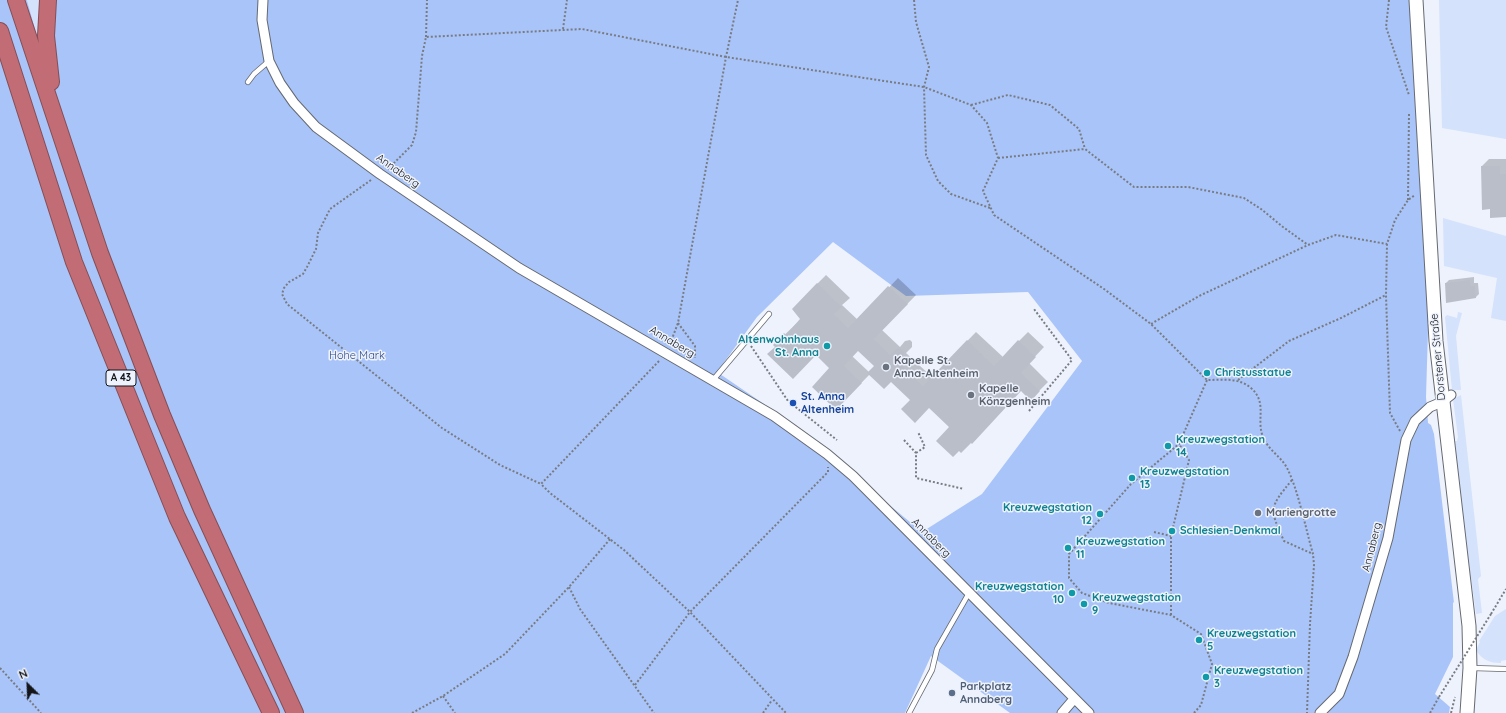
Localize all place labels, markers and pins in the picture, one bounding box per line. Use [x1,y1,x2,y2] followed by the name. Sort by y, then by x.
[738,333,819,359] place label: Altenwohnhaus St. Anna
[822,341,832,351] marker: Altenwohnhaus St. Anna
[894,354,979,380] place label: Kapelle St. Anna-Altenheim
[881,362,891,372] marker: Kapelle St. Anna-Altenheim
[1215,366,1291,380] place label: Christusstatue
[1202,368,1212,378] marker: Christusstatue
[979,382,1050,408] place label: Kapelle Könzgenheim
[801,390,854,416] place label: St. Anna Altenheim
[966,390,976,400] marker: Kapelle Könzgenheim
[788,398,798,408] marker: St. Anna Altenheim
[1176,433,1265,459] place label: Kreuzwegstation 14
[1163,441,1173,451] marker: Kreuzwegstation 14
[1140,465,1229,491] place label: Kreuzwegstation 13
[1127,473,1137,483] marker: Kreuzwegstation 13
[1003,501,1092,527] place label: Kreuzwegstation 12
[1266,506,1336,520] place label: Mariengrotte
[1253,508,1263,518] marker: Mariengrotte
[1095,509,1105,519] marker: Kreuzwegstation 12
[1180,524,1281,538] place label: Schlesien-Denkmal
[1167,526,1177,536] marker: Schlesien-Denkmal
[1076,535,1165,561] place label: Kreuzwegstation 11
[1063,543,1073,553] marker: Kreuzwegstation 11
[975,580,1064,606] place label: Kreuzwegstation 10
[1067,588,1077,598] marker: Kreuzwegstation 10
[1092,591,1181,617] place label: Kreuzwegstation 9
[1079,599,1089,609] marker: Kreuzwegstation 9
[1207,627,1296,653] place label: Kreuzwegstation 5
[1194,635,1204,645] marker: Kreuzwegstation 5
[1214,664,1303,690] place label: Kreuzwegstation 3
[1201,672,1211,682] marker: Kreuzwegstation 3
[960,680,1012,706] place label: Parkplatz Annaberg
[947,688,957,698] marker: Parkplatz Annaberg

